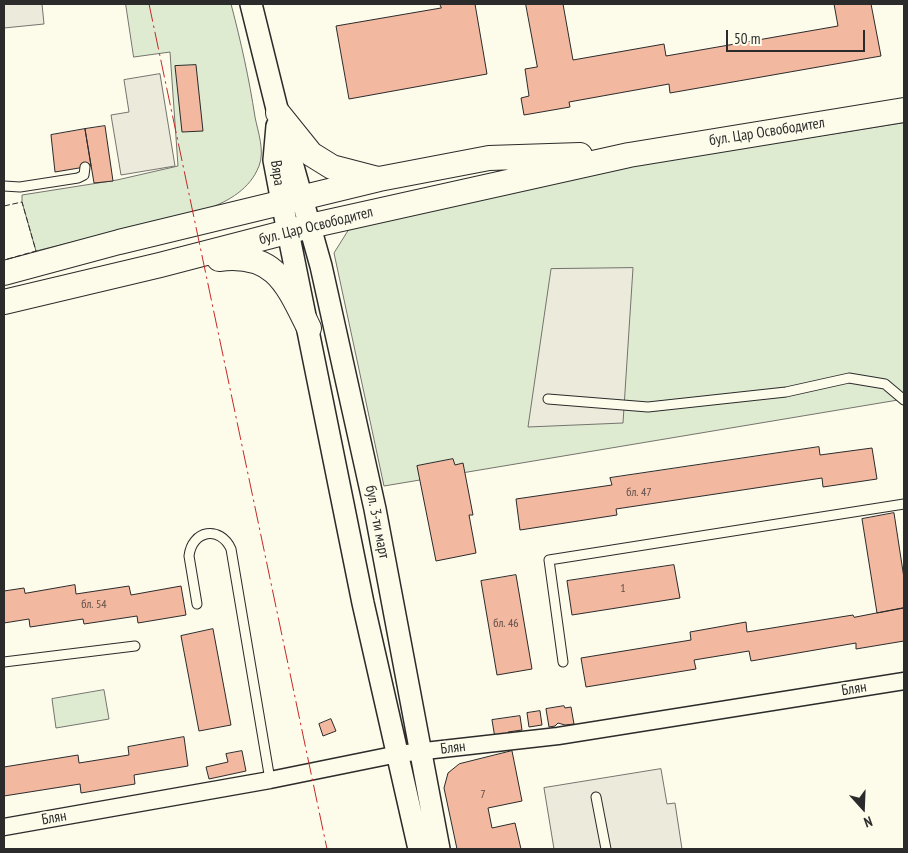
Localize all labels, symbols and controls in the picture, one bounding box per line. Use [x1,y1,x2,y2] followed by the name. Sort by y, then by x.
[728,20,867,52] scale bar
[734,29,760,48] text: 50 m
[708,114,826,150] street label: бул. Цар Освободител
[266,159,288,187] street label: Вяра
[257,203,375,249] street label: бул. Цар Освободител
[361,484,393,560] street label: бул. 3-ти март
[626,486,652,500] house number: бл. 47
[620,582,626,596] house number: 1
[81,598,107,612] house number: бл. 54
[493,617,519,631] house number: бл. 46
[840,678,868,700] street label: Блян
[439,738,467,758] street label: Блян
[838,783,888,833] north arrow
[480,788,486,802] house number: 7
[40,807,68,829] street label: Блян
[861,812,875,832] text: N

